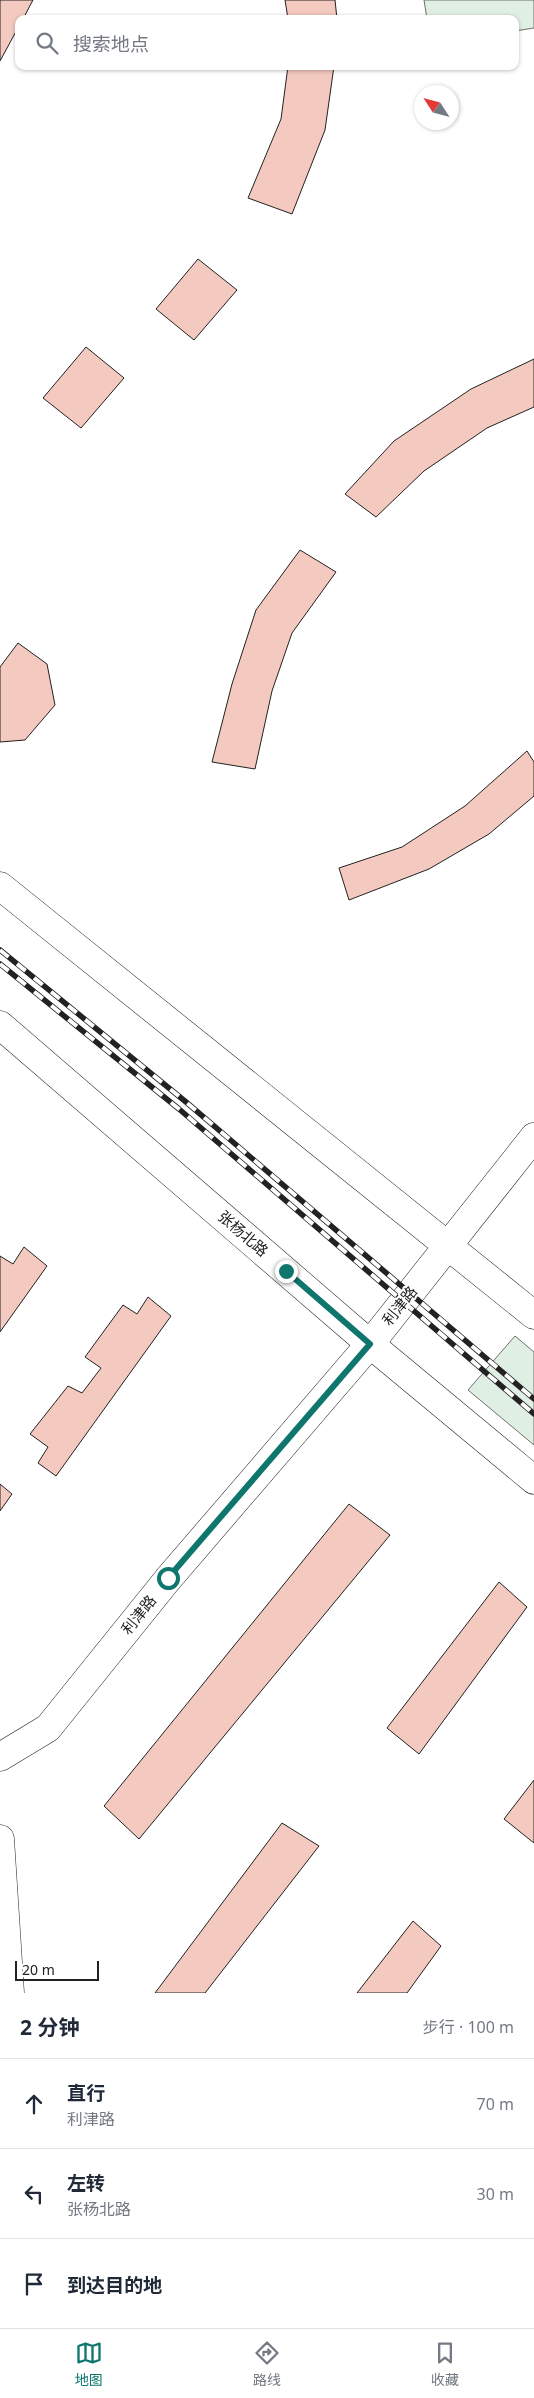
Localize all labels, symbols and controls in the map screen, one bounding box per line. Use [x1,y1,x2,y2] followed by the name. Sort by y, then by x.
[15,15,519,70] search box
[33,29,61,57] icon: search
[73,31,149,57] text: 搜索地点
[414,85,459,130] north arrow
[214,1206,273,1260] street label: 张杨北路
[275,1260,298,1283] route end
[377,1282,421,1329] street label: 利津路
[157,1567,180,1590] route start
[116,1591,160,1638] street label: 利津路
[15,1958,99,1981] scale bar
[22,1960,55,1979] text: 20 m
[20,2013,79,2041] text: 2 分钟
[423,2016,514,2038] text: 步行 · 100 m
[67,2080,105,2106] text: 直行
[20,2090,48,2118] icon: ahead
[477,2093,514,2115] text: 70 m
[67,2108,115,2130] text: 利津路
[67,2170,105,2196] text: 左转
[20,2180,48,2208] icon: left
[477,2183,514,2205] text: 30 m
[67,2198,131,2220] text: 张杨北路
[20,2270,48,2298] icon: arrive
[67,2272,162,2298] text: 到达目的地
[75,2339,103,2389] tab: 地图
[253,2339,281,2389] tab: 路线
[431,2339,459,2389] tab: 收藏

